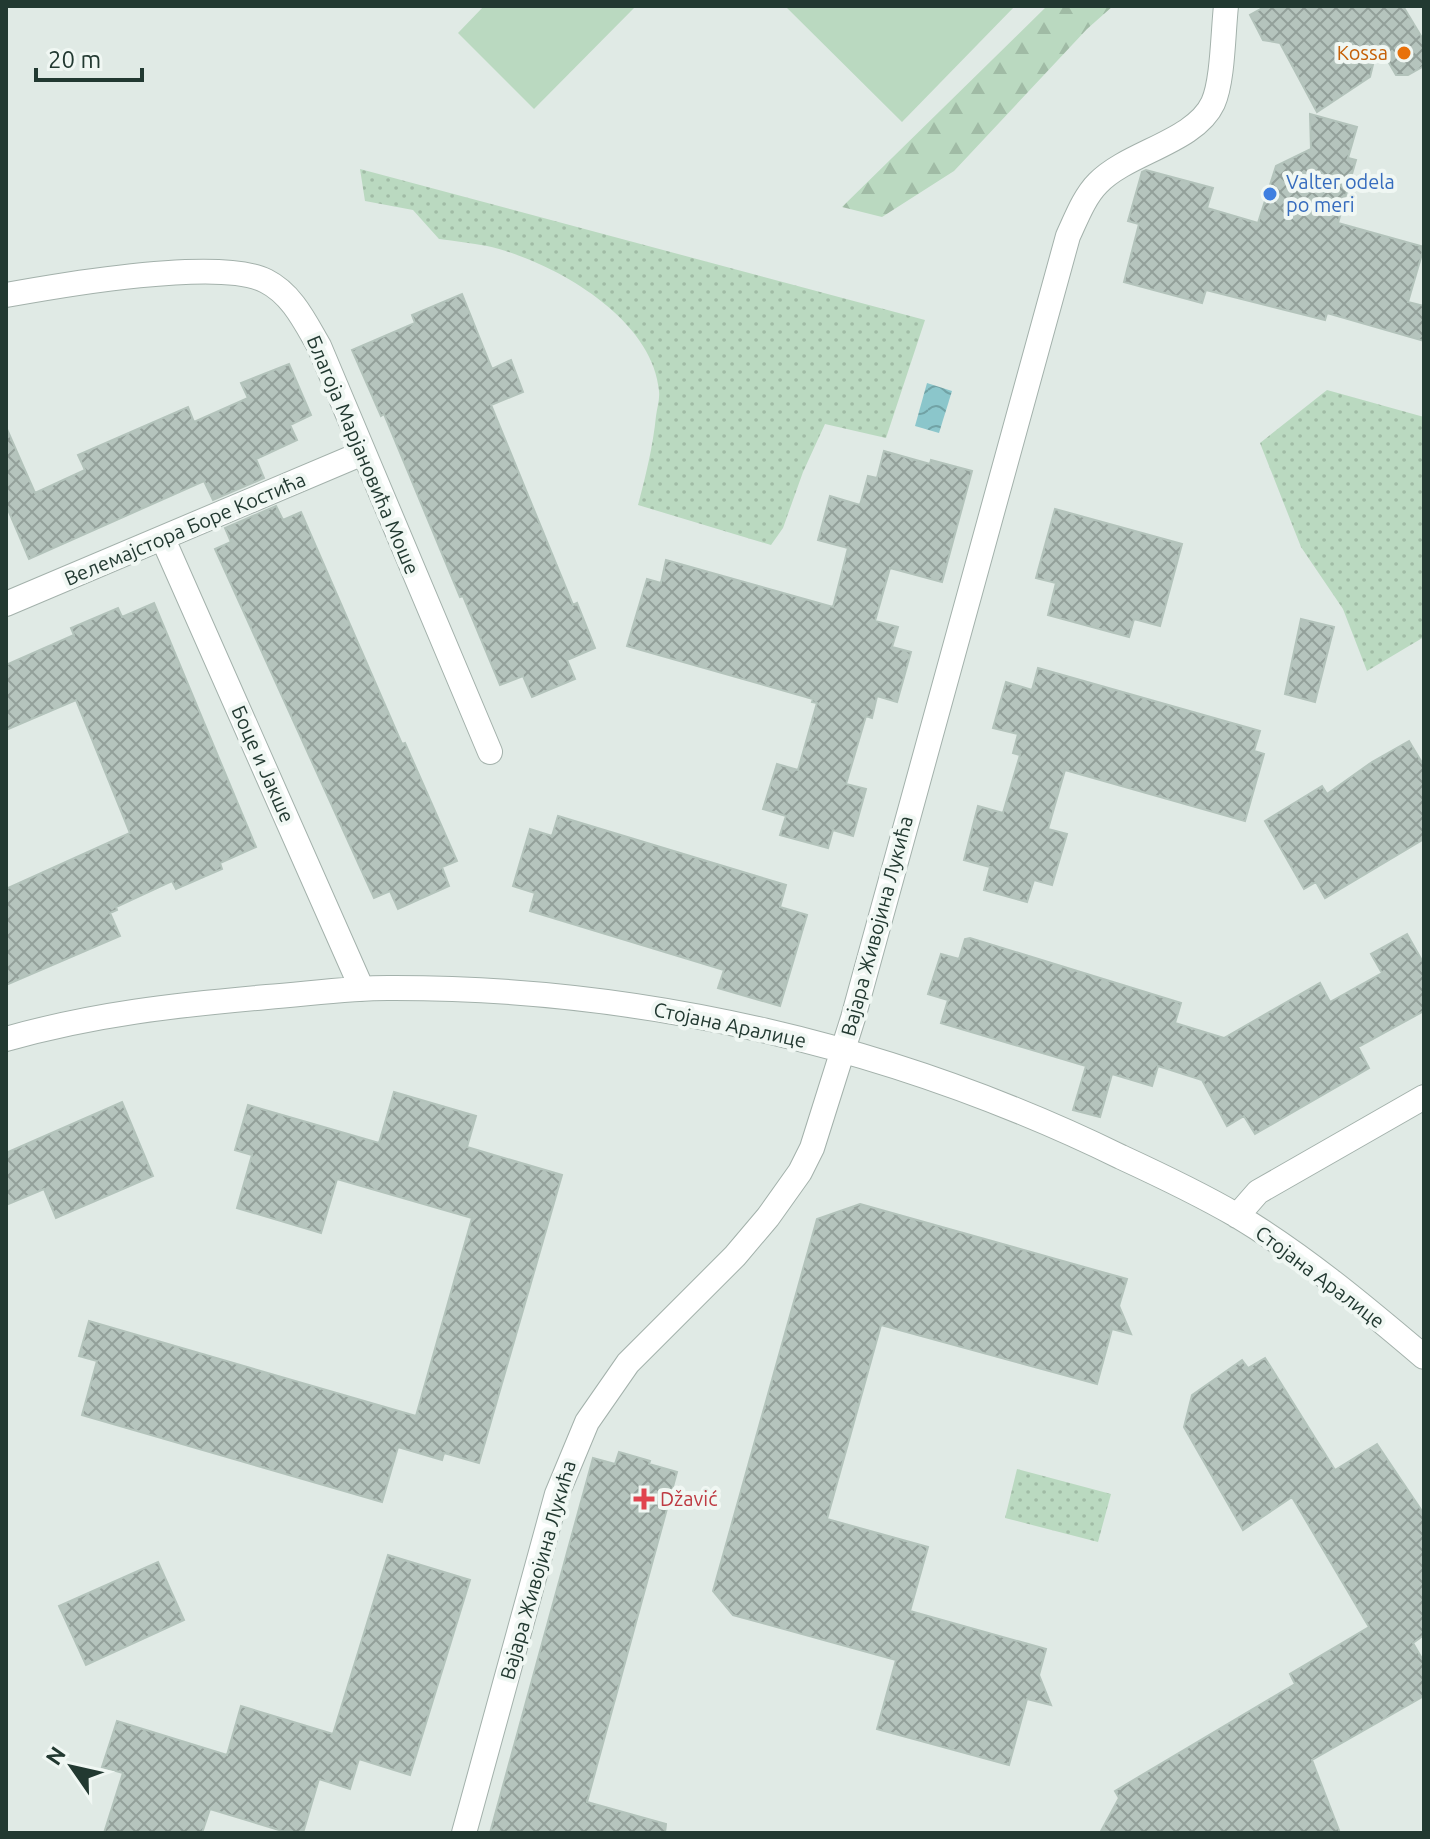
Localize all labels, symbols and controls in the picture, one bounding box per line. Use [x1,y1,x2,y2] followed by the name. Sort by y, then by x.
[36,32,142,82] scale bar
[1337,41,1388,64] place label: Kossa
[1395,44,1413,62] marker: Kossa
[48,46,101,73] text: 20 m
[1286,170,1395,216] place label: Valter odela po meri
[1261,185,1279,203] marker: Valter odela po meri
[303,332,424,578] street label: Благоја Марјановића Моше
[61,467,309,590] street label: Велемајстора Боре Костића
[227,702,299,826] street label: Боце и Јакше
[836,813,917,1039] street label: Вајара Живојина Лукића
[652,997,808,1052] street label: Стојана Аралице
[1251,1221,1389,1333] street label: Стојана Аралице
[495,1458,580,1682] street label: Вајара Живојина Лукића
[660,1487,717,1510] place label: Džavić
[635,1490,653,1508] marker: Džavić
[32,1727,112,1807] north arrow
[40,1742,70,1769] text: N

